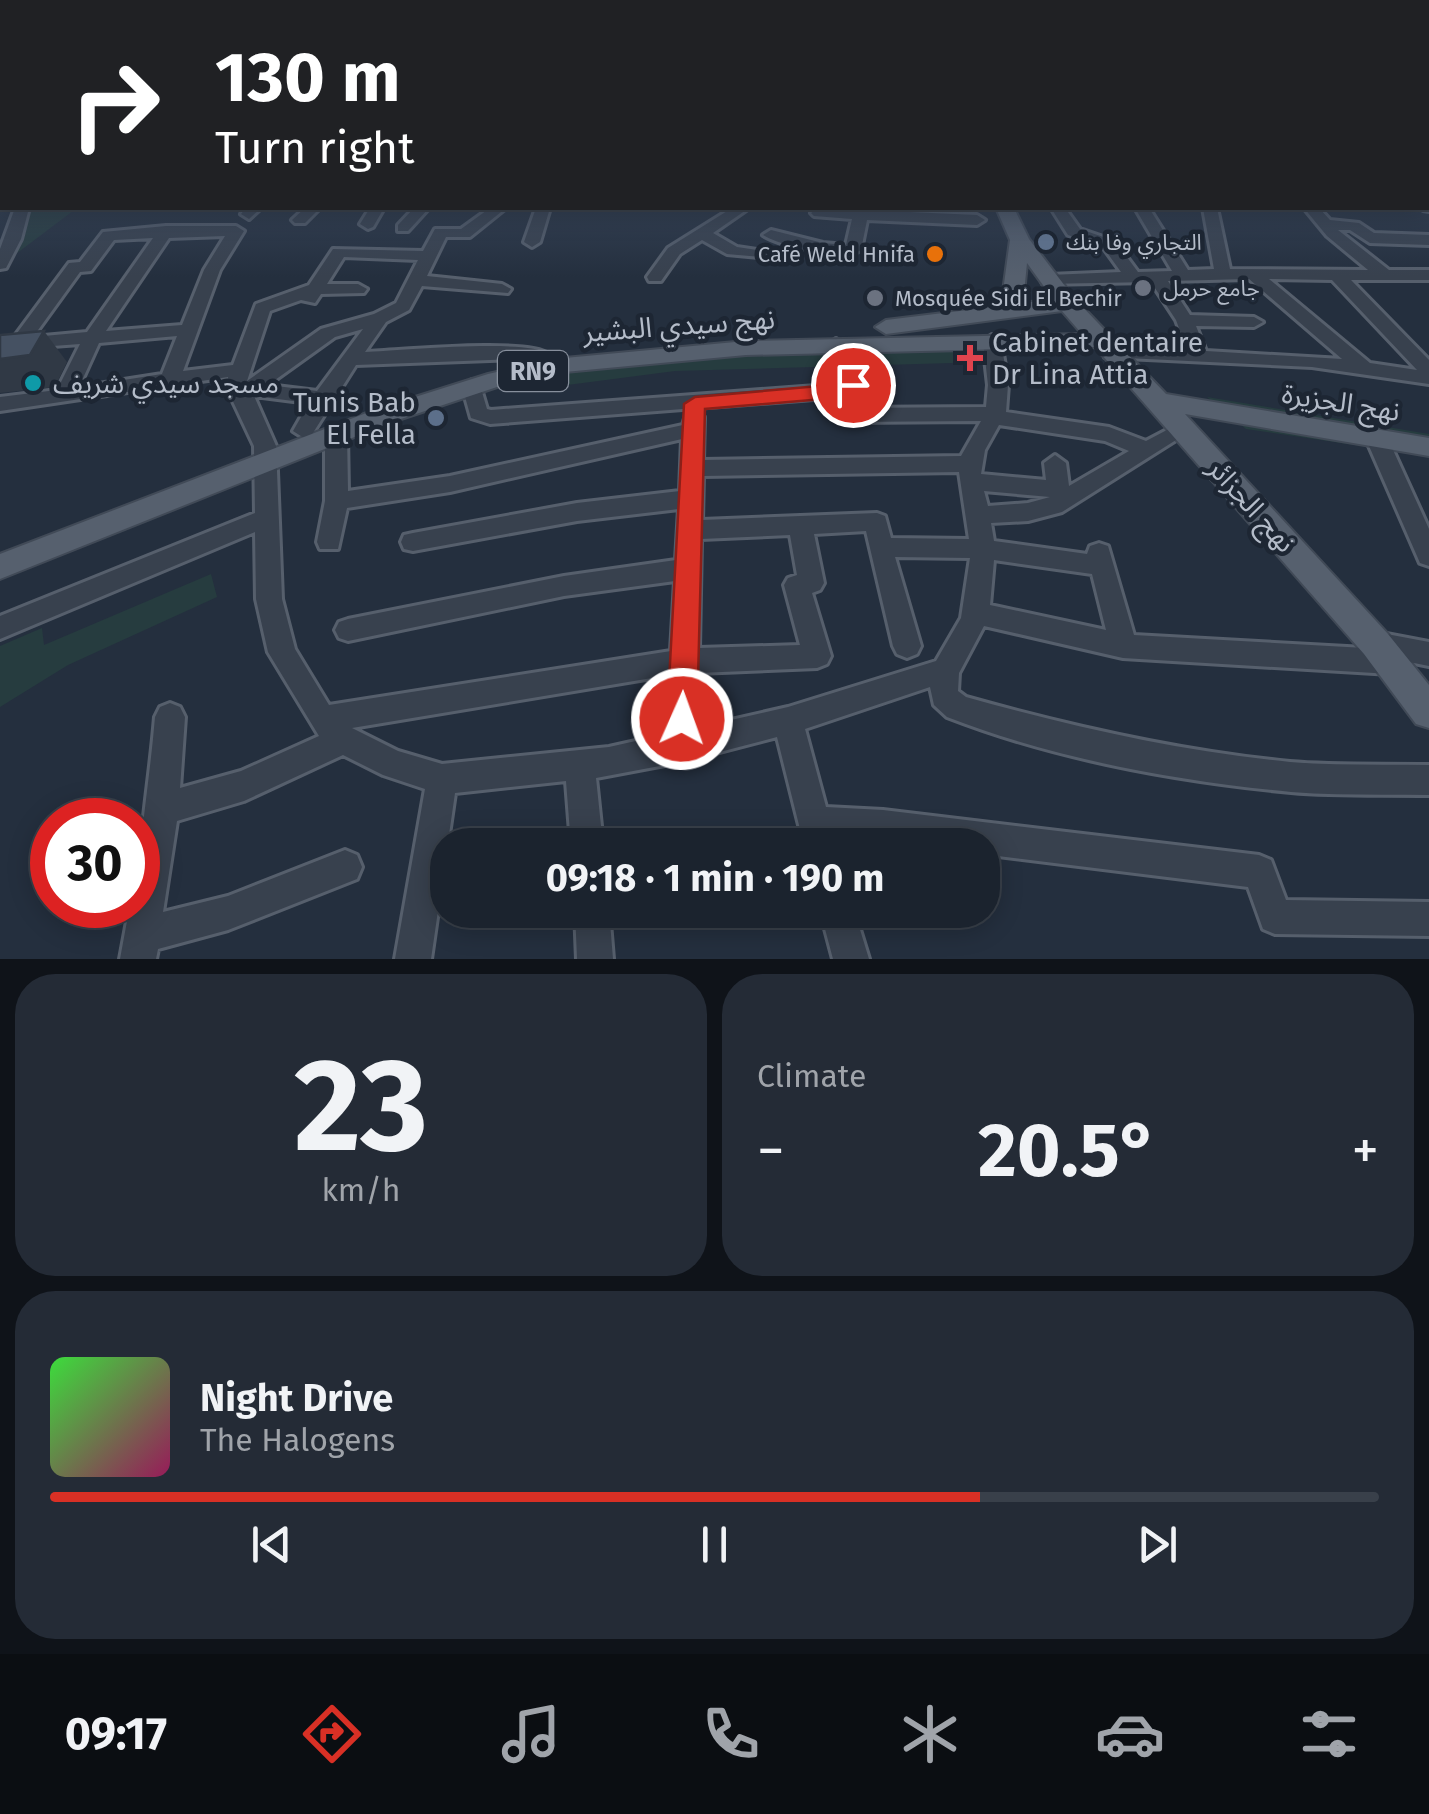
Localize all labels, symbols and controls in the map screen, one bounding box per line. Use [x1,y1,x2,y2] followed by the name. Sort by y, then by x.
[215,36,401,120] text: 130 m
[50,40,180,170] icon: right
[215,121,414,175] text: Turn right
[1066,229,1202,259] place label: التجاري وفا بنك
[1035,231,1057,253] marker: التجاري وفا بنك
[758,241,915,268] place label: Café Weld Hnifa
[924,243,946,265] marker: Café Weld Hnifa
[1163,275,1260,305] place label: جامع حرمل
[1132,277,1154,299] marker: جامع حرمل
[895,285,1122,312] place label: Mosquée Sidi El Bechir
[864,287,886,309] marker: Mosquée Sidi El Bechir
[581,302,776,353] street label: نهج سيدي البشير
[992,326,1203,391] place label: Cabinet dentaire Dr Lina Attia
[811,343,896,428] pin
[957,345,983,371] marker: Cabinet dentaire Dr Lina Attia
[498,351,568,391] road number: RN9
[826,358,881,413] icon: arrive
[53,367,279,404] place label: مسجد سيدي شريف
[22,372,44,394] marker: مسجد سيدي شريف
[1279,377,1402,432] street label: نهج الجزيرة
[293,386,416,451] place label: Tunis Bab El Fella
[425,407,447,429] marker: Tunis Bab El Fella
[1197,451,1302,562] street label: نهج الجزائر
[630,667,734,771] position arrow
[30,798,160,928] speed limit sign: 30
[546,855,884,901] text: 09:18 · 1 min · 190 m
[294,1028,428,1184] text: 23
[757,1057,866,1095] text: Climate
[978,1106,1158,1196] text: 20.5°
[757,1118,785,1184] text: −
[1352,1118,1379,1184] text: +
[321,1171,401,1209] text: km/h
[200,1375,393,1421] text: Night Drive
[200,1421,395,1459] text: The Halogens
[244,1517,299,1572] icon: previous
[687,1517,742,1572] icon: pause
[1130,1517,1185,1572] icon: next
[297,1699,367,1769] icon: directions
[496,1699,566,1769] icon: music
[696,1699,766,1769] icon: phone
[895,1699,965,1769] icon: climate
[1095,1699,1165,1769] icon: car
[1294,1699,1364,1769] icon: filters
[65,1707,167,1761] text: 09:17

